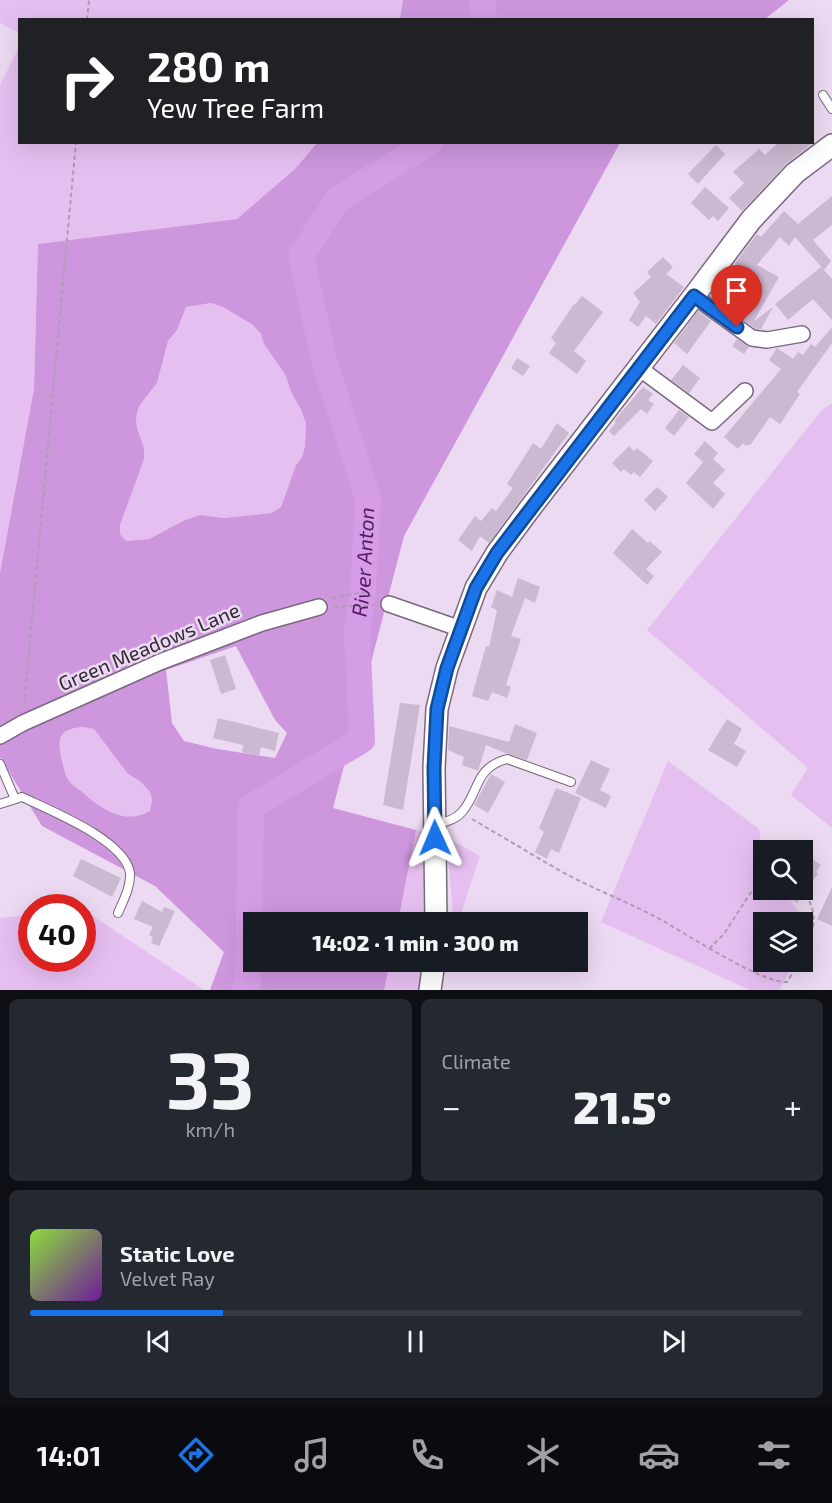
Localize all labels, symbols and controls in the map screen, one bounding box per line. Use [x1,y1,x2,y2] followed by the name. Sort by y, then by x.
[147,40,270,90] text: 280 m
[48,42,126,120] icon: right
[147,91,324,123] text: Yew Tree Farm
[711,265,762,327] pin
[720,274,753,307] icon: arrive
[345,506,378,618] water label: River Anton
[54,597,243,695] street label: Green Meadows Lane
[403,806,467,870] position arrow
[753,840,813,972] map controls
[753,840,813,900] button: search
[18,894,96,972] speed limit sign: 40
[753,912,813,972] button: layers
[312,929,519,955] text: 14:02 · 1 min · 300 m
[166,1031,254,1125] text: 33
[442,1049,511,1073] text: Climate
[573,1079,672,1133] text: 21.5°
[442,1086,461,1126] text: −
[784,1086,802,1126] text: +
[185,1117,235,1141] text: km/h
[120,1240,235,1266] text: Static Love
[120,1266,215,1290] text: Velvet Ray
[142,1325,175,1358] icon: previous
[399,1325,432,1358] icon: pause
[657,1325,690,1358] icon: next
[175,1434,217,1476] icon: directions
[291,1434,333,1476] icon: music
[406,1434,448,1476] icon: phone
[522,1434,564,1476] icon: climate
[638,1434,680,1476] icon: car
[753,1434,795,1476] icon: filters
[37,1439,101,1471] text: 14:01

